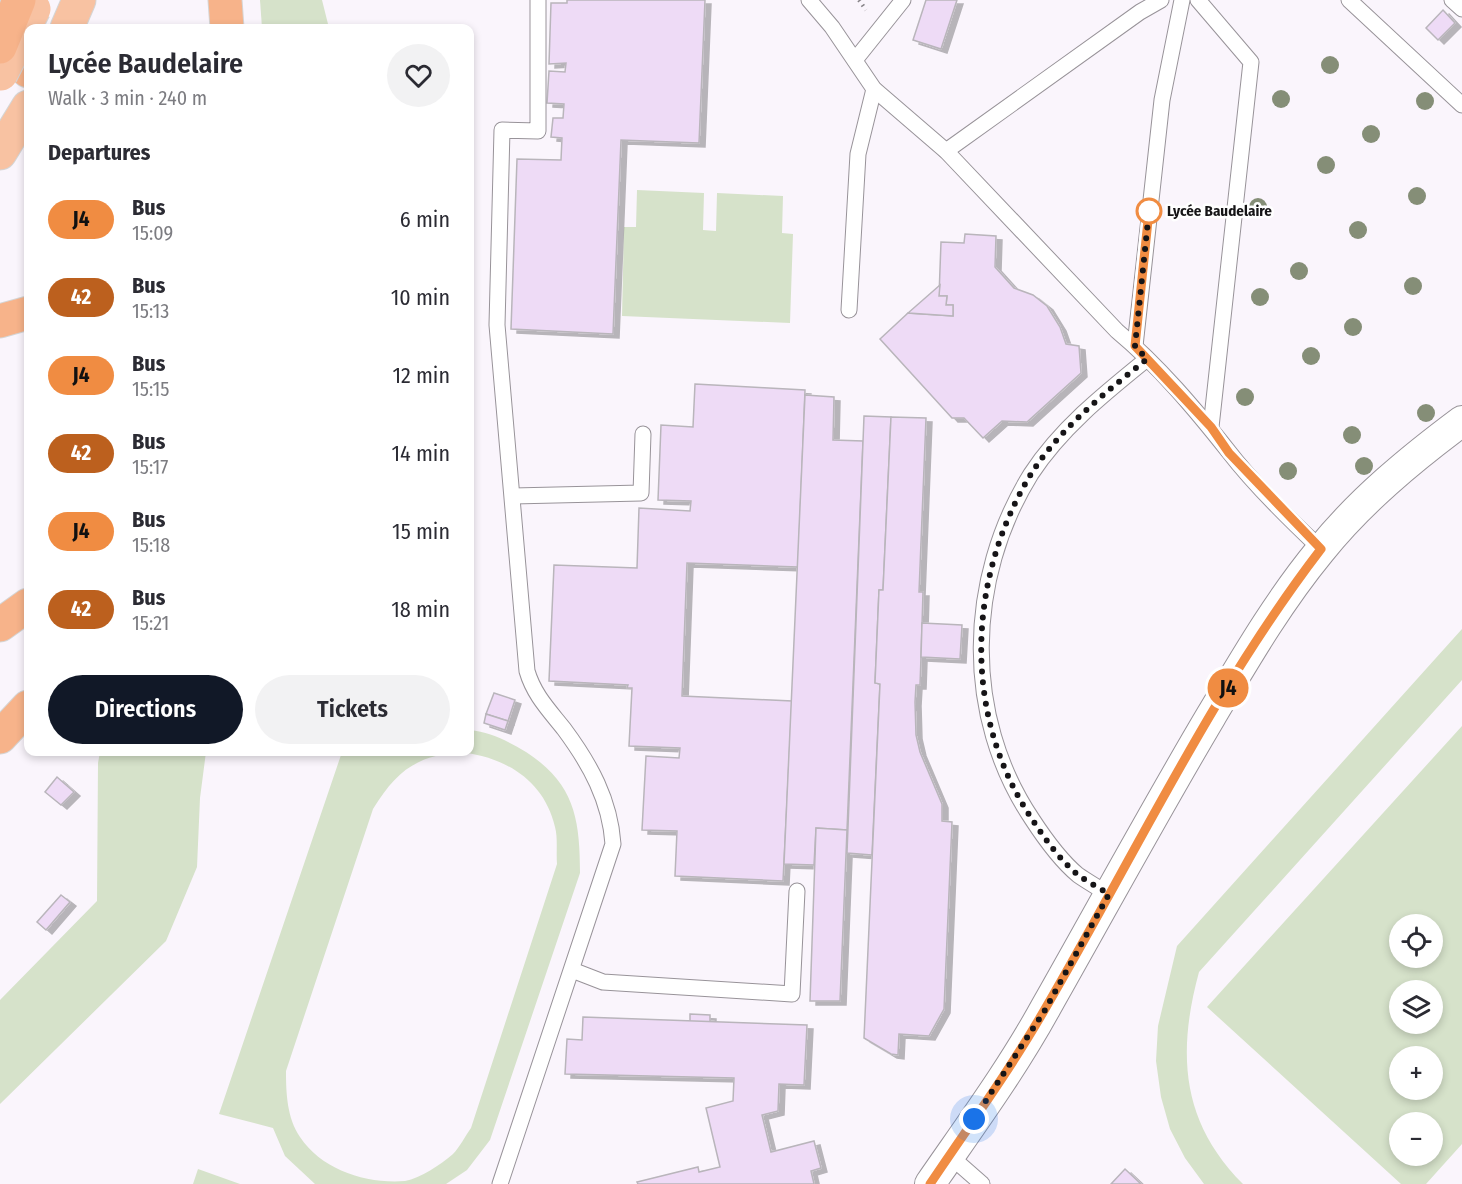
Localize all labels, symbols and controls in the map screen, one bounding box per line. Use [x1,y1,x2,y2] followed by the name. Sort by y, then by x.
[387,44,450,107] button: heart
[48,47,243,80] text: Lycée Baudelaire
[48,86,207,110] text: Walk · 3 min · 240 m
[48,139,150,166] text: Departures
[132,194,165,221] text: Bus
[1136,198,1162,224] marker: Lycée Baudelaire
[1167,202,1272,220] place label: Lycée Baudelaire
[73,206,89,232] text: J4
[400,206,450,233] text: 6 min
[132,221,173,245] text: 15:09
[132,272,165,299] text: Bus
[71,284,91,310] text: 42
[391,284,450,311] text: 10 min
[132,299,169,323] text: 15:13
[132,350,165,377] text: Bus
[73,362,89,388] text: J4
[392,362,450,389] text: 12 min
[132,377,169,401] text: 15:15
[132,428,165,455] text: Bus
[71,440,91,466] text: 42
[392,440,450,467] text: 14 min
[132,455,168,479] text: 15:17
[132,506,165,533] text: Bus
[73,518,89,544] text: J4
[392,518,450,545] text: 15 min
[132,533,170,557] text: 15:18
[132,584,165,611] text: Bus
[71,596,91,622] text: 42
[391,596,450,623] text: 18 min
[132,611,169,635] text: 15:21
[1201,668,1255,708] line badge: J4
[48,675,243,744] button: Directions
[255,675,450,744] button: Tickets
[1220,675,1236,701] text: J4
[1389,914,1443,1166] map controls
[1389,914,1443,968] button: locate
[1389,980,1443,1034] button: layers
[1389,1046,1443,1100] button: +
[959,1104,989,1134] your location
[1389,1112,1443,1166] button: −

